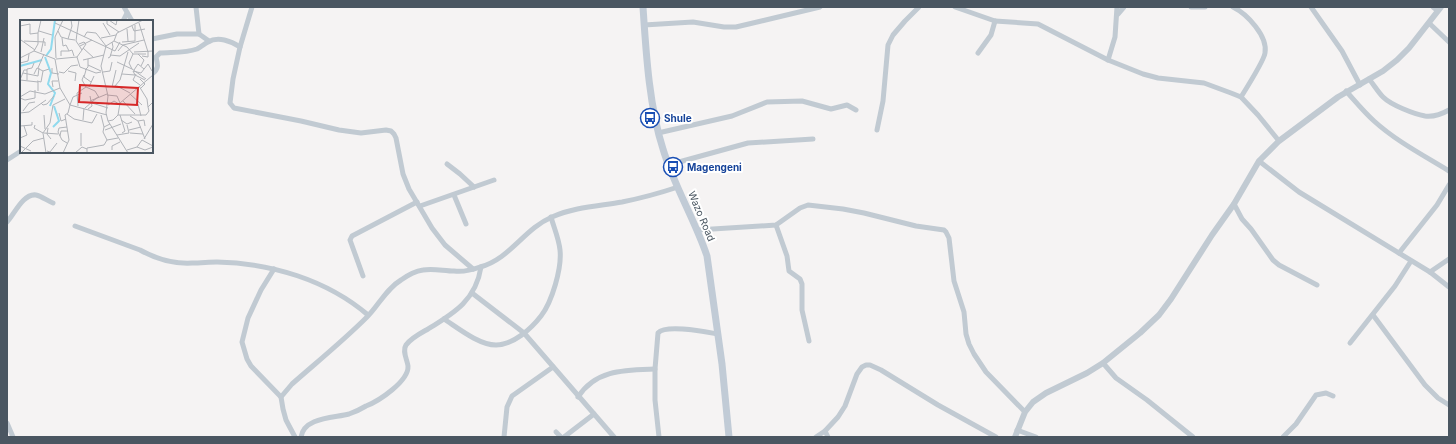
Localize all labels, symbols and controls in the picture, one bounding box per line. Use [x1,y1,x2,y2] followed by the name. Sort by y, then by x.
[20,20,153,153] inset map
[639,107,661,129] bus stop icon: Shule
[664,112,692,124] place label: Shule
[662,156,684,178] bus stop icon: Magengeni
[687,161,742,174] place label: Magengeni
[686,189,718,243] street label: Wazo Road

